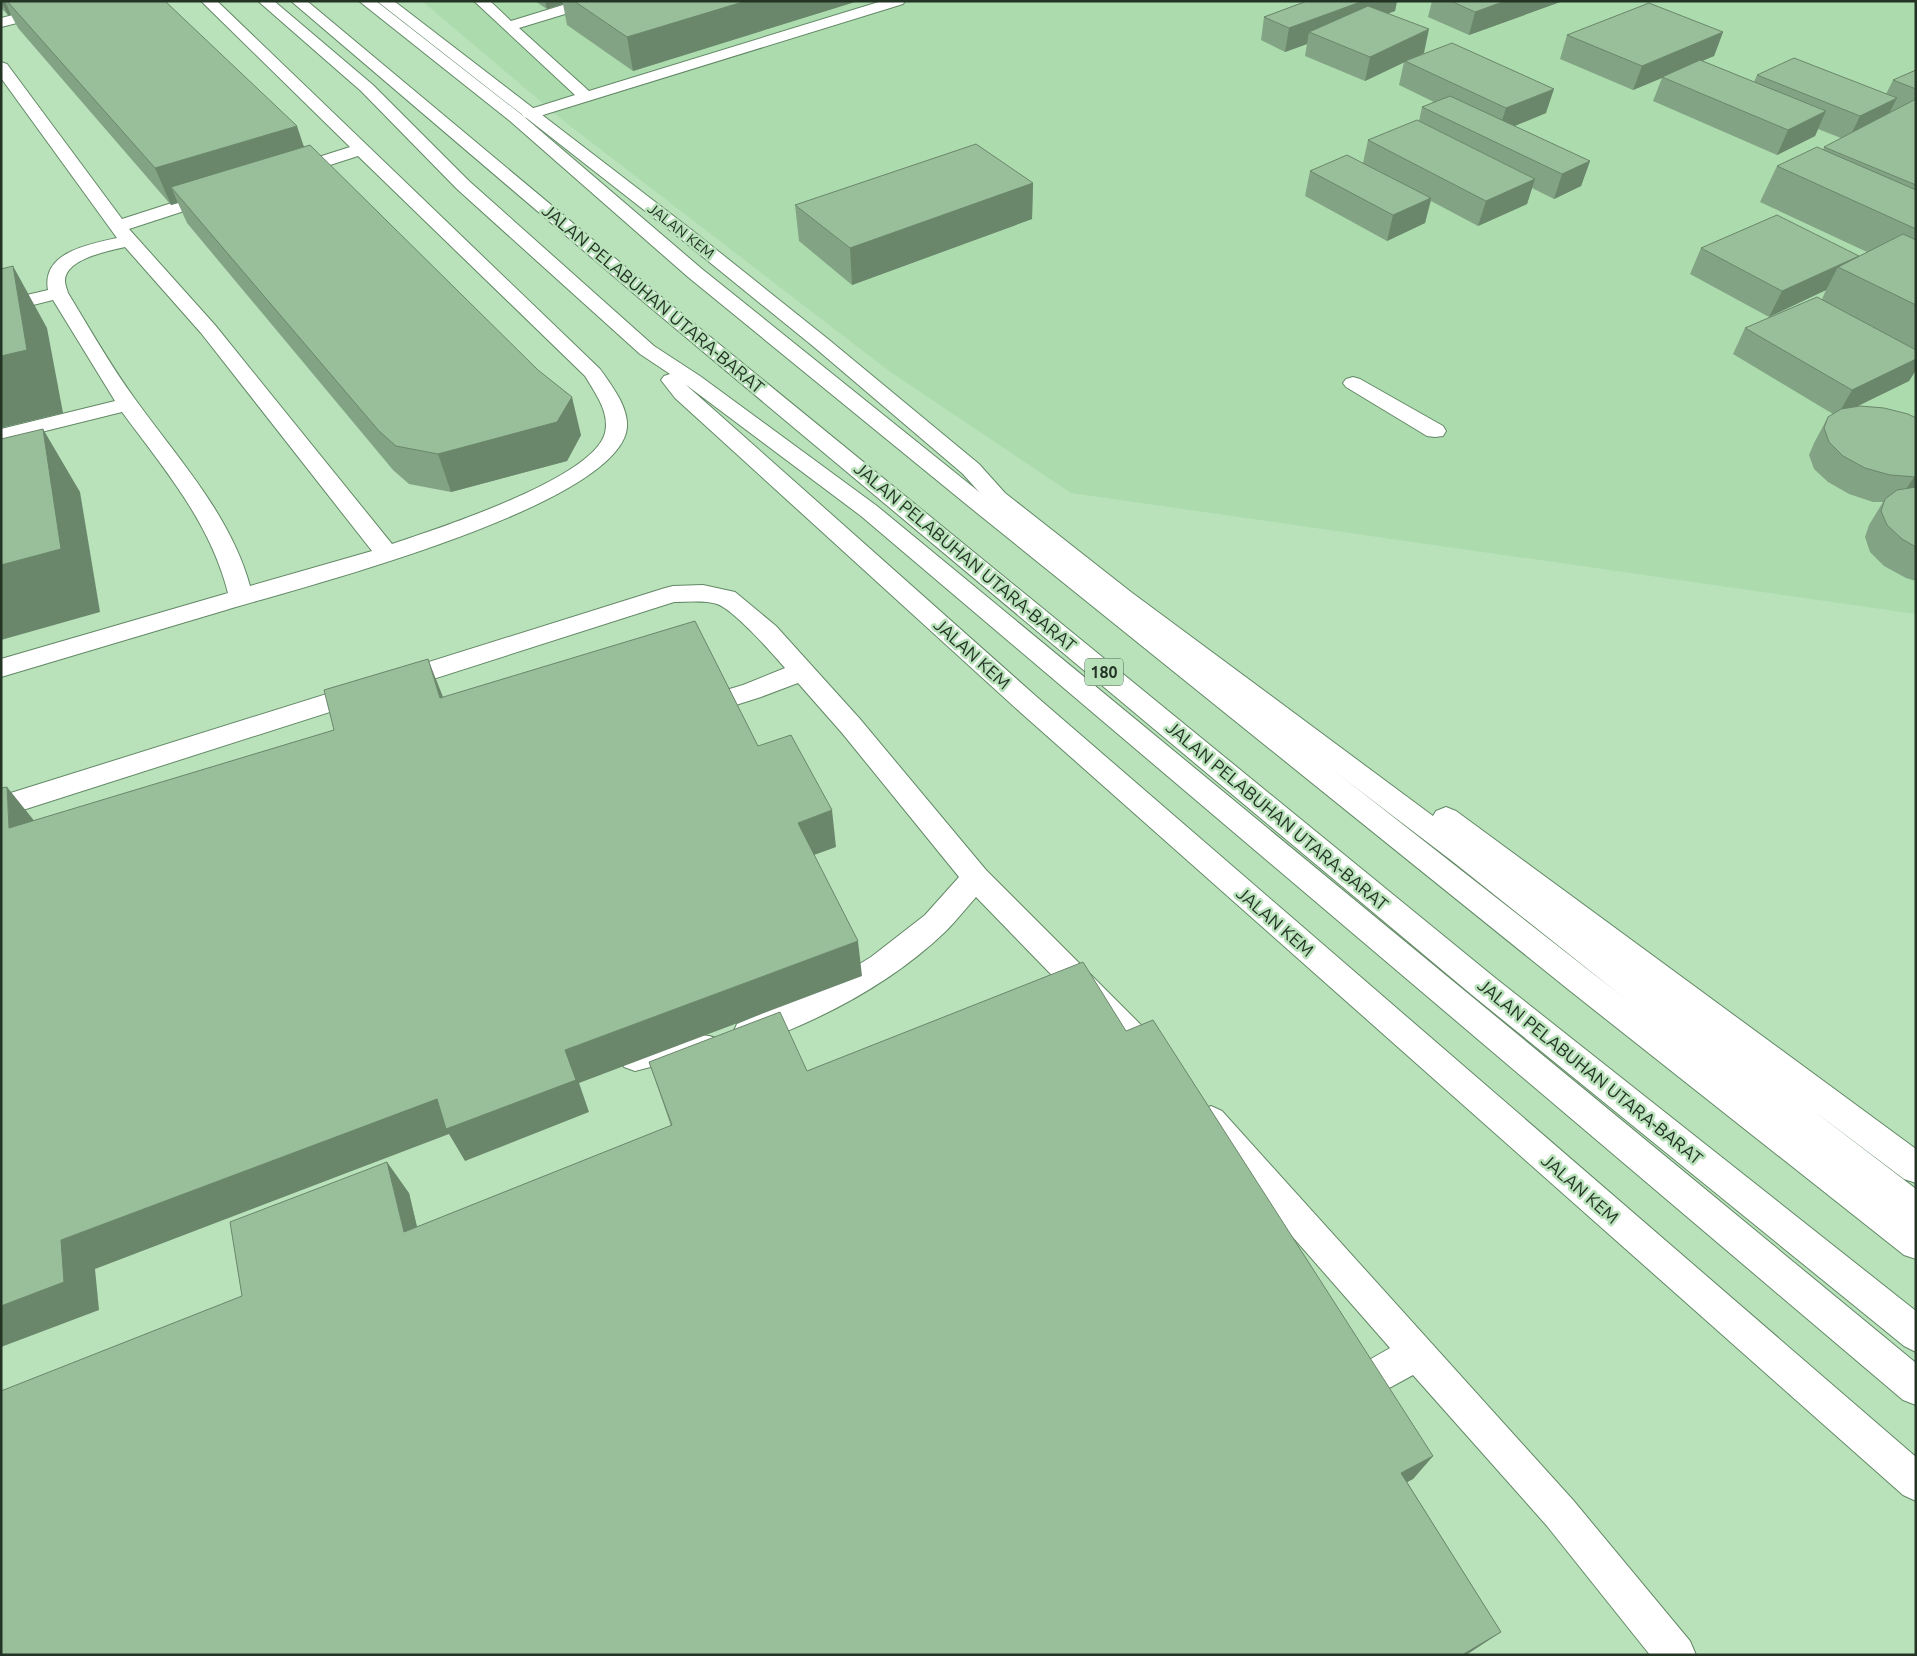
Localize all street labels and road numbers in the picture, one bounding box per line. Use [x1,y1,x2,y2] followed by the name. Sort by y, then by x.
[645,199,718,262] street label: JALAN KEM
[539,200,769,397] street label: JALAN PELABUHAN UTARA-BARAT
[851,458,1081,655] street label: JALAN PELABUHAN UTARA-BARAT
[930,614,1015,693] street label: JALAN KEM
[1085,659,1123,686] road number: 180
[1163,717,1393,914] street label: JALAN PELABUHAN UTARA-BARAT
[1233,882,1318,960] street label: JALAN KEM
[1474,974,1707,1168] street label: JALAN PELABUHAN UTARA-BARAT
[1538,1149,1623,1227] street label: JALAN KEM

